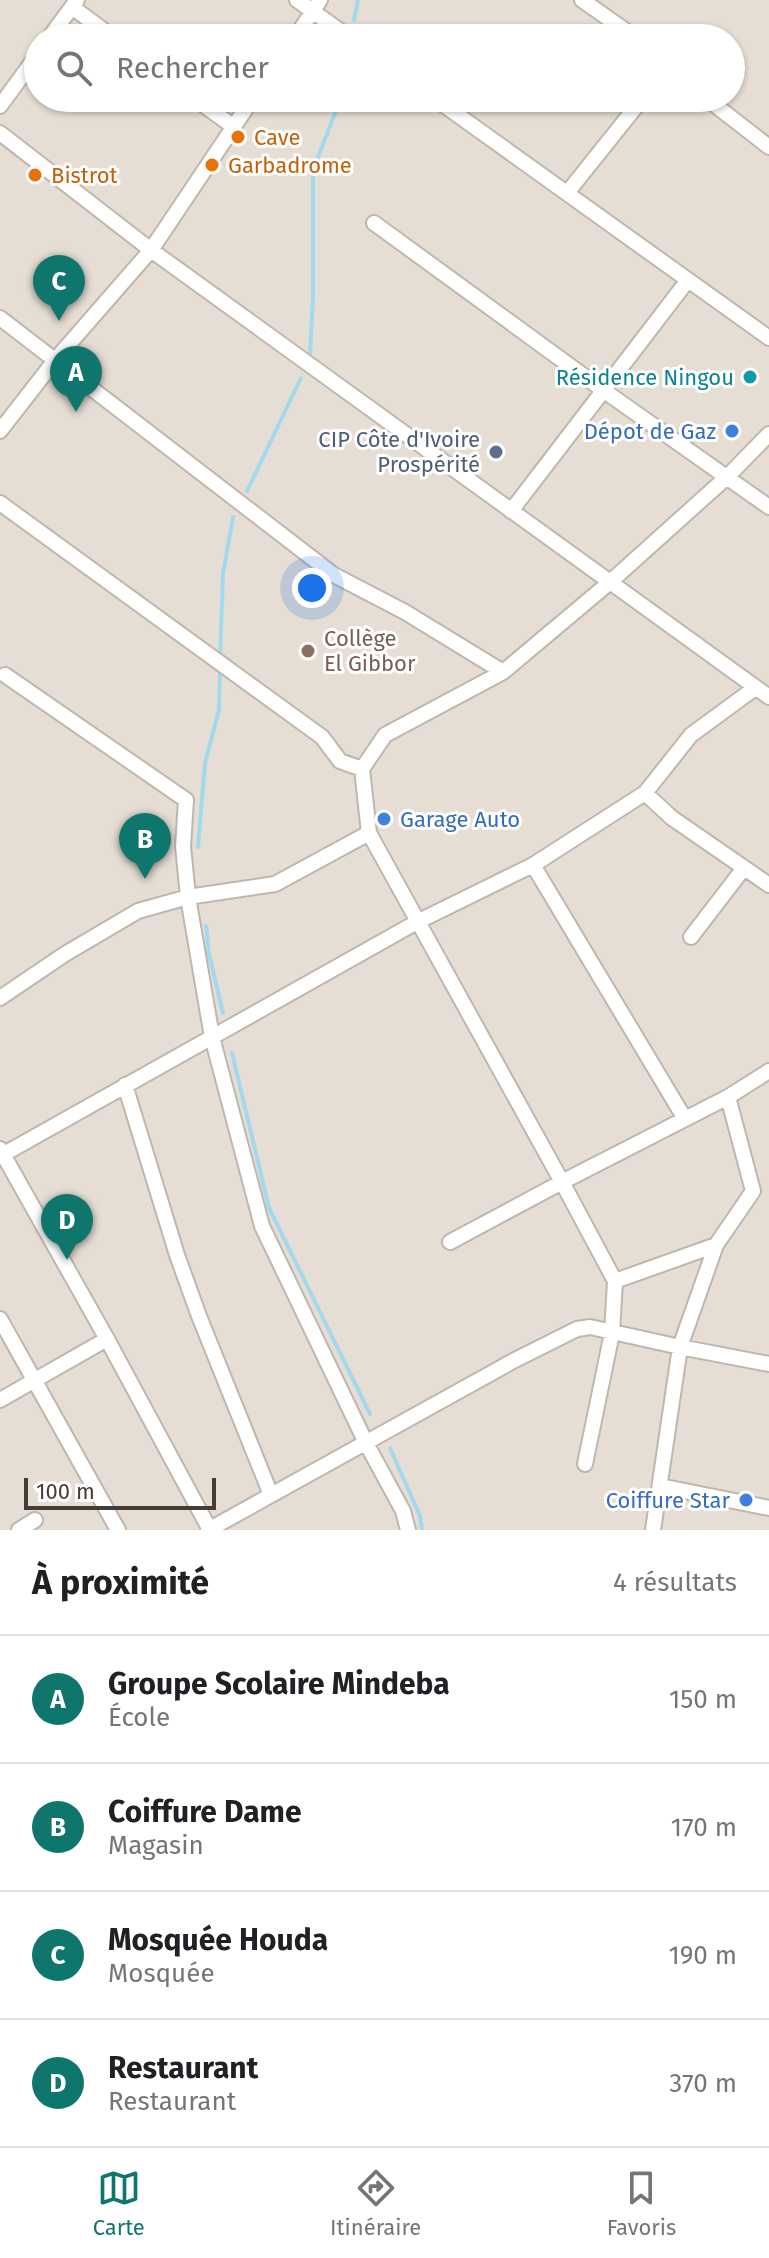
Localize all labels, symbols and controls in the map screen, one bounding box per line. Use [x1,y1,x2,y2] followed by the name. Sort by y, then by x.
[24,24,745,112] search box
[52,46,96,90] icon: search
[116,50,269,86] text: Rechercher
[254,124,300,151] place label: Cave
[229,128,247,146] marker: Cave
[228,152,352,179] place label: Garbadrome
[203,156,221,174] marker: Garbadrome
[51,162,117,189] place label: Bistrot
[26,166,44,184] marker: Bistrot
[33,255,85,321] pin: C
[50,346,102,412] pin: A
[556,364,734,391] place label: Résidence Ningou
[741,368,759,386] marker: Résidence Ningou
[584,418,716,445] place label: Dépot de Gaz
[723,422,741,440] marker: Dépot de Gaz
[318,426,480,478] place label: CIP Côte d'Ivoire Prospérité
[487,443,505,461] marker: CIP Côte d'Ivoire Prospérité
[292,568,332,608] your location
[324,625,416,677] place label: Collège El Gibbor
[299,642,317,660] marker: Collège El Gibbor
[400,806,520,833] place label: Garage Auto
[375,810,393,828] marker: Garage Auto
[119,813,171,879] pin: B
[41,1194,93,1260] pin: D
[24,1474,216,1510] scale bar
[36,1478,95,1505] text: 100 m
[606,1487,730,1514] place label: Coiffure Star
[737,1491,755,1509] marker: Coiffure Star
[32,1562,209,1603] text: À proximité
[613,1567,737,1598] text: 4 résultats
[108,1666,450,1702] text: Groupe Scolaire Mindeba
[50,1684,66,1715] text: A
[669,1684,737,1715] text: 150 m
[108,1702,170,1733] text: École
[108,1794,302,1830] text: Coiffure Dame
[50,1812,66,1843] text: B
[671,1812,737,1843] text: 170 m
[108,1830,204,1861] text: Magasin
[108,1922,328,1958] text: Mosquée Houda
[51,1940,65,1971] text: C
[668,1940,737,1971] text: 190 m
[108,1958,215,1989] text: Mosquée
[108,2050,258,2086] text: Restaurant
[50,2068,66,2099] text: D
[669,2068,737,2099] text: 370 m
[108,2086,236,2117] text: Restaurant
[93,2166,145,2241] tab: Carte
[330,2166,421,2241] tab: Itinéraire
[607,2166,676,2241] tab: Favoris

